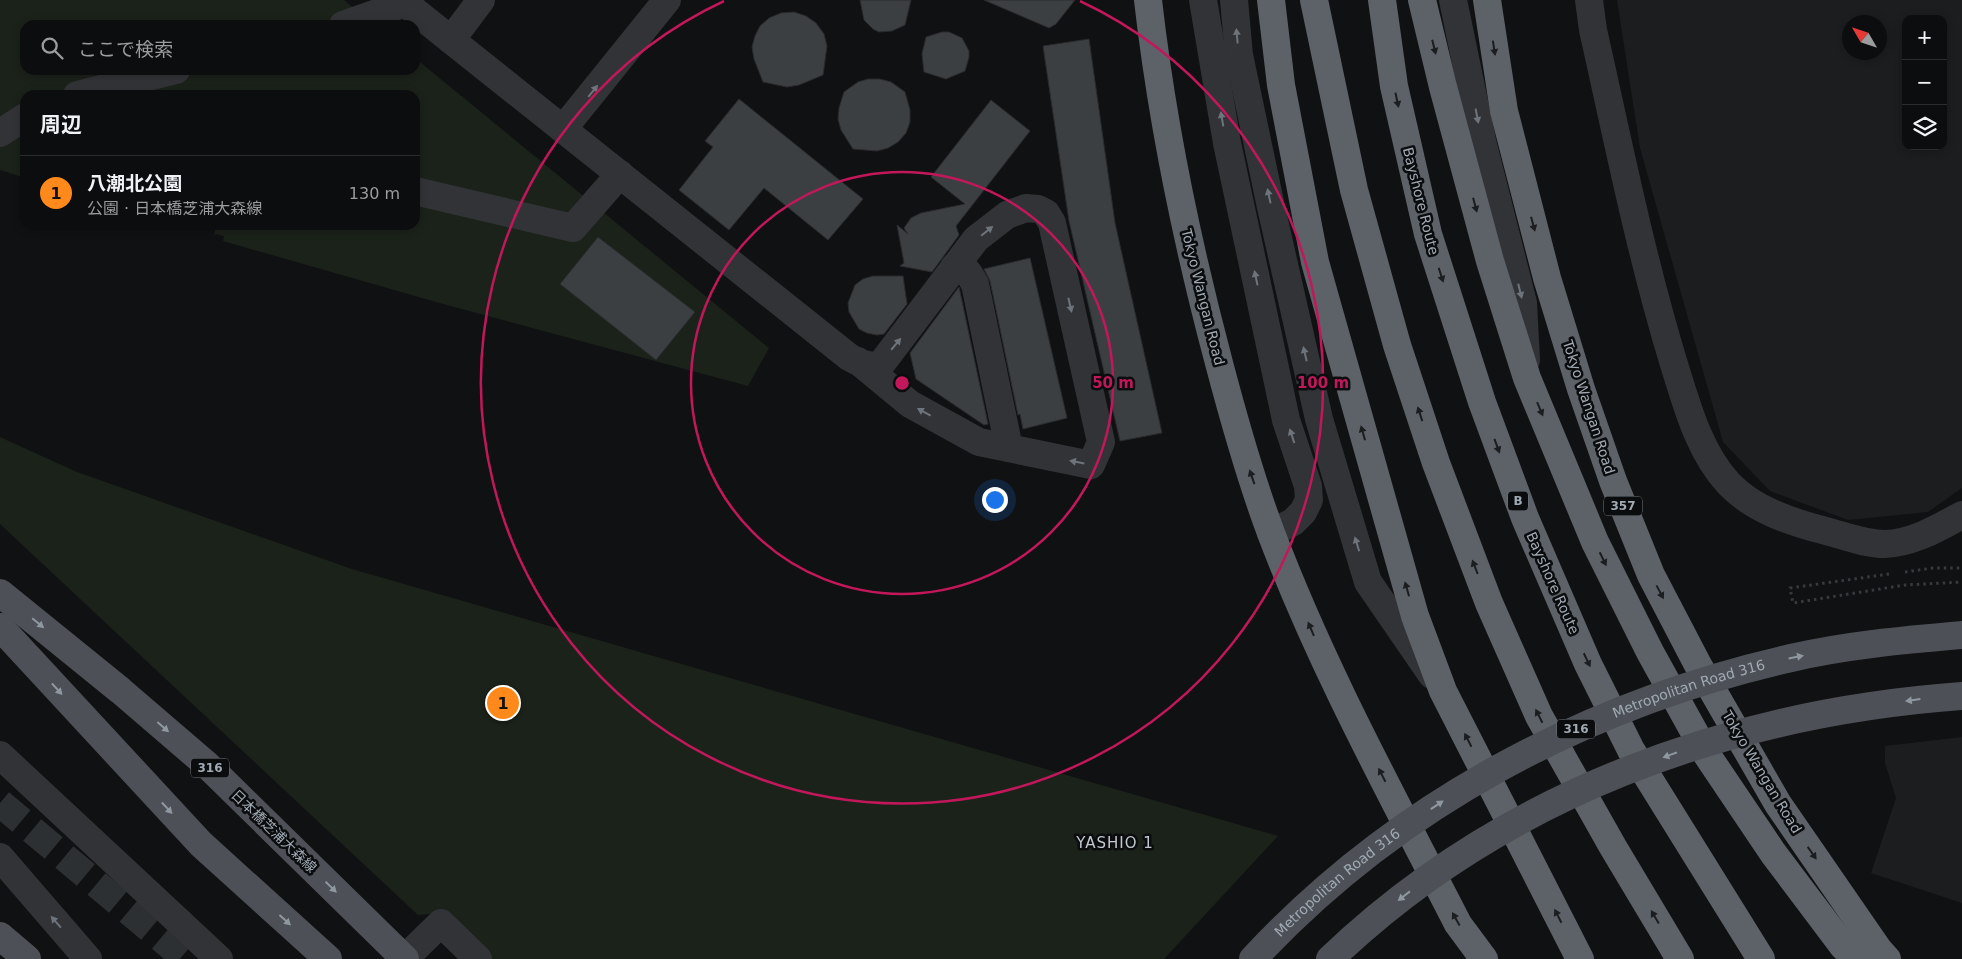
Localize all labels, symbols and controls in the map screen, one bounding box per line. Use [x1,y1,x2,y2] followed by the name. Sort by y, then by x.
[1842,15,1887,60] north arrow
[1902,15,1947,150] map controls
[1902,15,1947,60] button: +
[20,20,420,75] search box
[1233,28,1241,44] one-way arrow
[38,34,66,62] icon: search
[78,38,173,60] text: ここで検索
[1430,40,1438,55] one-way arrow
[1490,41,1498,57] one-way arrow
[1902,60,1947,105] button: −
[588,84,599,97] one-way arrow
[1393,92,1401,108] one-way arrow
[1902,105,1947,150] button: layers
[1474,109,1482,125] one-way arrow
[1218,111,1226,127] one-way arrow
[40,113,82,137] text: 周辺
[1400,146,1442,256] street label: Bayshore Route
[87,172,182,194] text: 八潮北公園
[50,184,62,203] text: 1
[349,184,400,203] text: 130 m
[1264,187,1272,203] one-way arrow
[1471,197,1479,212] one-way arrow
[87,199,262,218] text: 公園 · 日本橋芝浦大森線
[1529,216,1537,231] one-way arrow
[980,225,993,236] one-way arrow
[1178,226,1228,367] street label: Tokyo Wangan Road
[1438,267,1445,282] one-way arrow
[1252,270,1260,285] one-way arrow
[1516,284,1524,299] one-way arrow
[1066,297,1074,312] one-way arrow
[1559,337,1618,476] street label: Tokyo Wangan Road
[890,338,901,351] one-way arrow
[1301,347,1309,362] one-way arrow
[893,374,911,392] centre of rings
[1092,374,1134,392] text: 50 m
[1297,374,1349,392] text: 100 m
[1536,402,1544,417] one-way arrow
[1416,406,1423,421] one-way arrow
[917,408,932,416] one-way arrow
[1359,425,1367,440] one-way arrow
[1287,429,1295,444] one-way arrow
[1494,438,1501,453] one-way arrow
[1070,458,1085,466] one-way arrow
[1247,470,1255,485] one-way arrow
[982,487,1008,513] your location
[1508,492,1528,511] road number: B
[1604,496,1642,516] road number: 357
[1523,529,1583,637] street label: Bayshore Route
[1353,537,1361,552] one-way arrow
[1599,552,1607,566] one-way arrow
[1471,559,1478,574] one-way arrow
[1403,582,1411,597] one-way arrow
[1656,585,1664,599] one-way arrow
[32,617,45,628] one-way arrow
[1306,622,1314,636] one-way arrow
[1583,653,1591,667] one-way arrow
[1788,653,1804,661] one-way arrow
[1610,656,1767,721] street label: Metropolitan Road 316
[51,682,63,694] one-way arrow
[487,684,519,722] pin: 1
[1905,696,1921,704] one-way arrow
[1719,707,1805,836] street label: Tokyo Wangan Road
[1535,708,1544,723] one-way arrow
[1557,720,1595,739] road number: 316
[156,721,168,733] one-way arrow
[1464,733,1472,747] one-way arrow
[1662,751,1677,759] one-way arrow
[191,758,229,778] road number: 316
[1378,767,1386,782] one-way arrow
[228,786,320,876] street label: 日本橋芝浦大森線
[1431,800,1444,810] one-way arrow
[161,802,173,814] one-way arrow
[1271,825,1403,940] street label: Metropolitan Road 316
[1075,834,1154,852] district label: YASHIO 1
[1807,846,1817,860] one-way arrow
[325,881,337,893] one-way arrow
[1398,890,1411,901] one-way arrow
[1554,908,1562,923] one-way arrow
[1651,911,1660,924] one-way arrow
[1452,912,1460,926] one-way arrow
[278,914,290,926] one-way arrow
[51,916,62,928] one-way arrow

